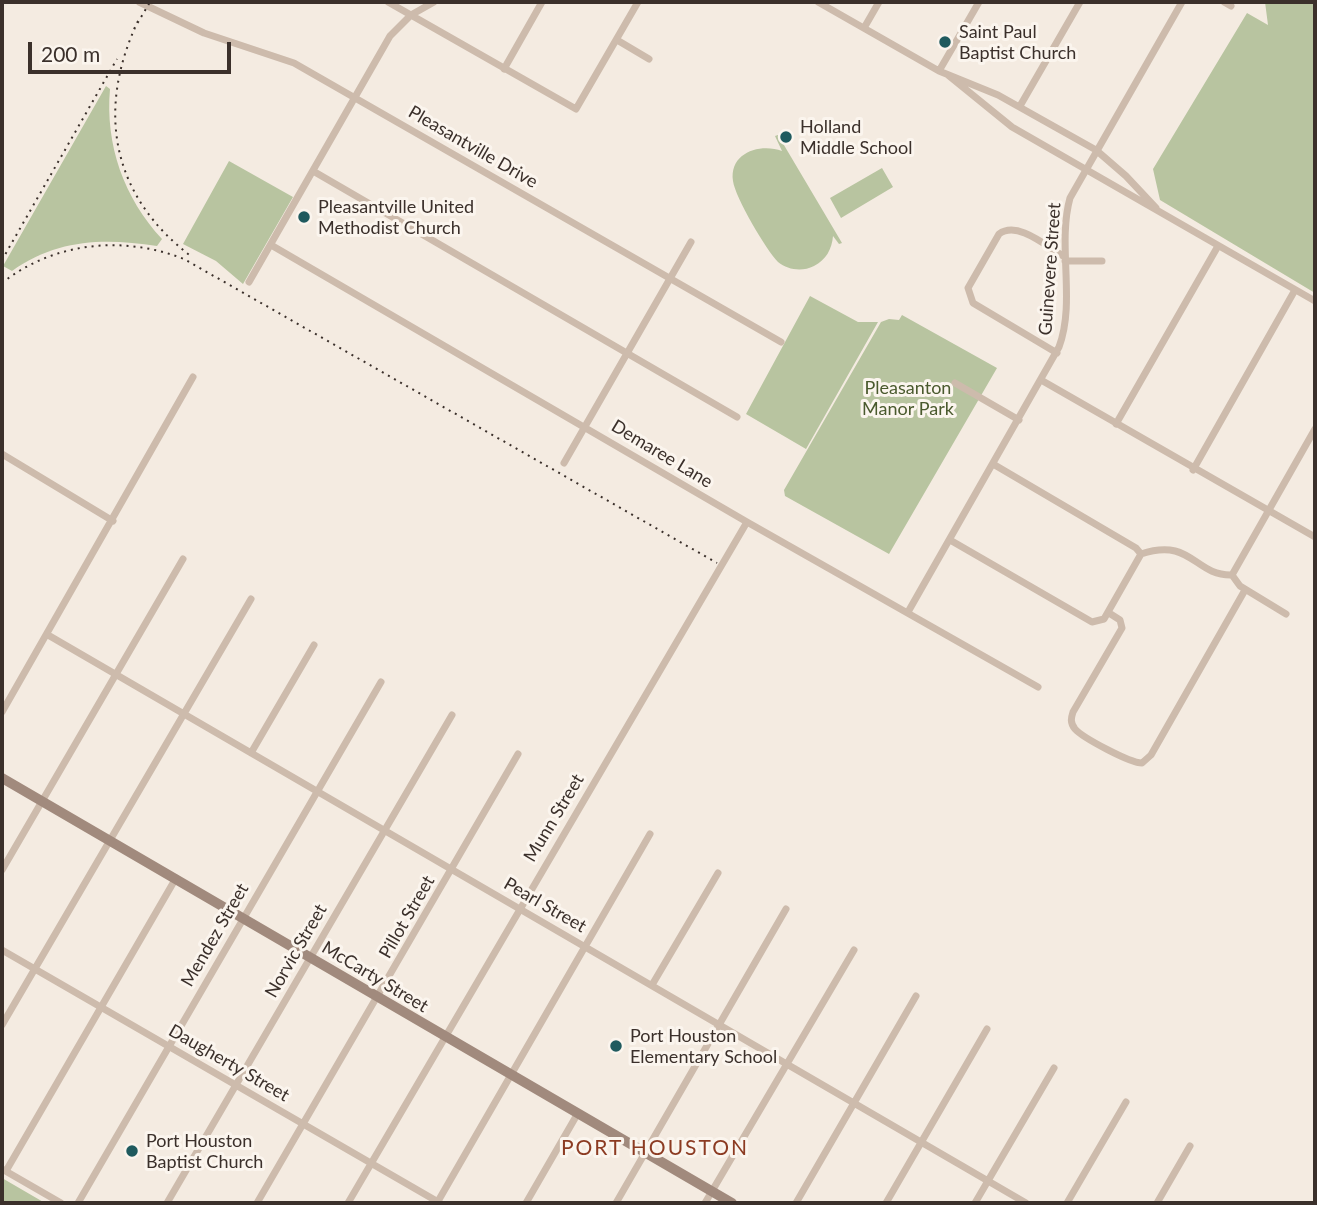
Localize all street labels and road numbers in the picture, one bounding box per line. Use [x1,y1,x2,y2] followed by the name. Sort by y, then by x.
[405,101,541,193] street label: Pleasantville Drive
[1035,202,1065,336] street label: Guinevere Street
[607,415,717,493] street label: Demaree Lane
[519,770,589,866] street label: Munn Street
[375,872,439,962] street label: Pillot Street
[500,873,590,937] street label: Pearl Street
[177,879,253,991] street label: Mendez Street
[261,900,331,1002] street label: Norvic Street
[318,937,432,1017] street label: McCarty Street
[165,1020,293,1106] street label: Daugherty Street

